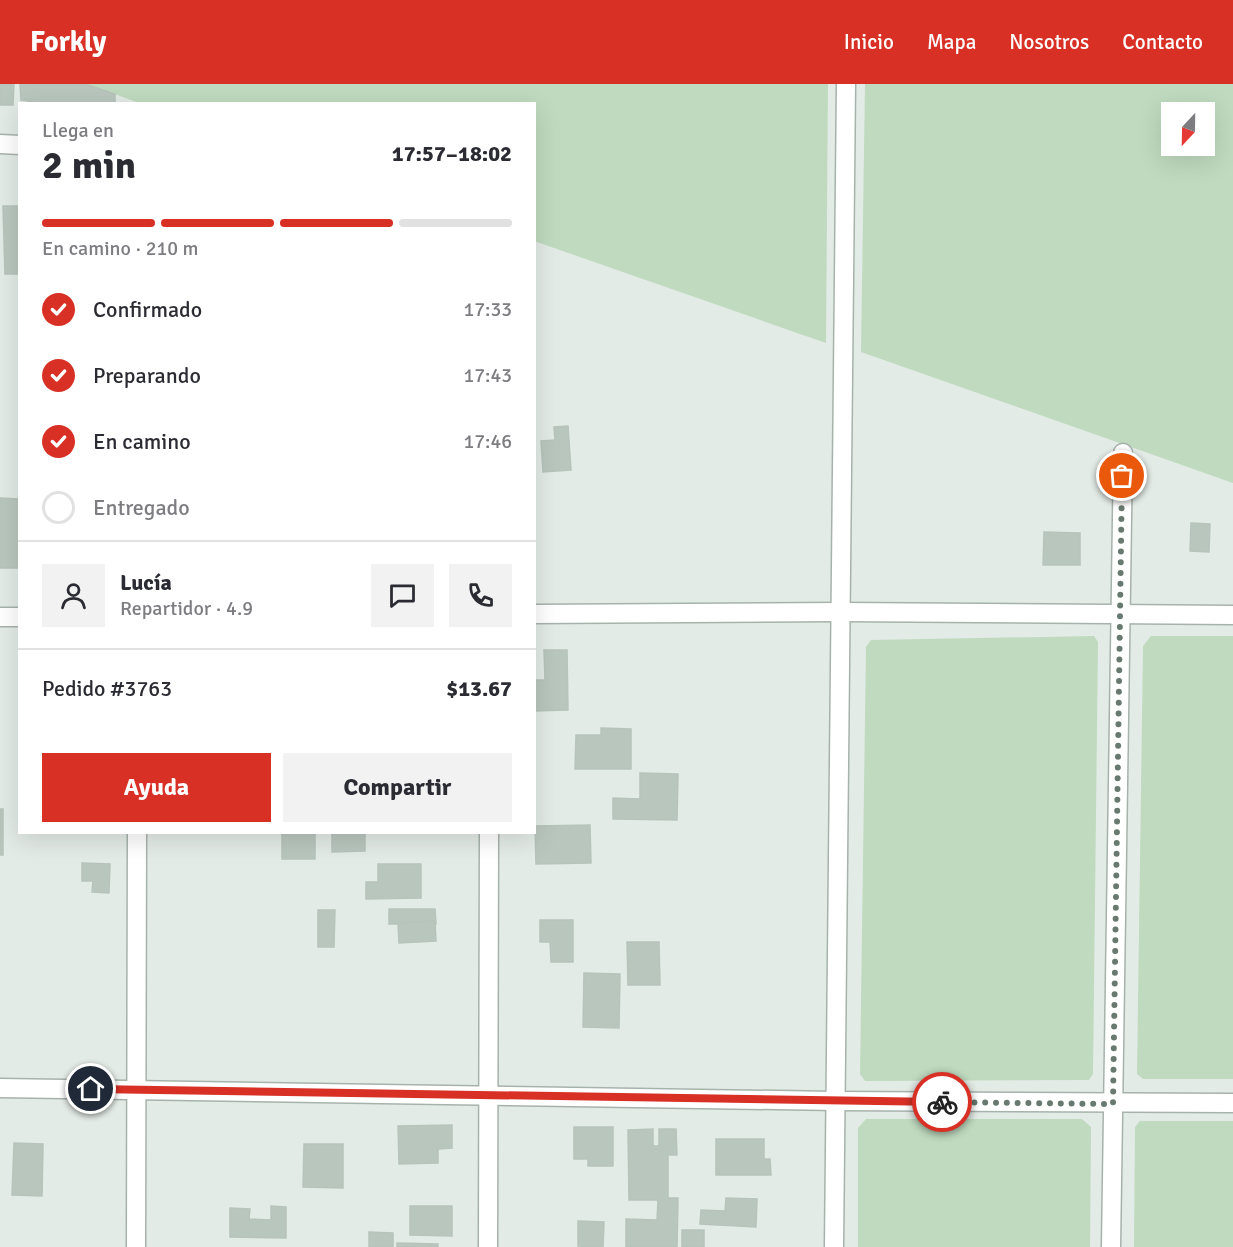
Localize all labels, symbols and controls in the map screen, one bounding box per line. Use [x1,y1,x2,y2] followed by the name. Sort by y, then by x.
[30,25,106,59] text: Forkly
[844,29,894,55] text: Inicio
[927,29,976,55] text: Mapa
[1009,29,1089,55] text: Nosotros
[1122,29,1203,55] text: Contacto
[1161,102,1215,156] north arrow
[1161,102,1215,156] map controls
[42,118,114,143] text: Llega en
[392,140,512,167] text: 17:57–18:02
[42,141,136,189] text: 2 min
[42,236,199,261] text: En camino · 210 m
[42,293,75,326] icon: check
[93,296,202,323] text: Confirmado
[463,297,512,322] text: 17:33
[42,359,75,392] icon: check
[93,362,201,389] text: Preparando
[463,363,512,388] text: 17:43
[42,425,75,458] icon: check
[93,428,191,455] text: En camino
[463,429,512,454] text: 17:46
[1096,450,1147,501] pin
[1105,459,1138,492] icon: bag
[93,494,190,521] text: Entregado
[42,564,105,627] button: person
[371,564,434,627] button: chat
[449,564,512,627] button: phone
[120,569,172,596] text: Lucía
[120,596,253,621] text: Repartidor · 4.9
[42,675,172,702] text: Pedido #3763
[446,675,512,702] text: $13.67
[42,753,271,822] button: Ayuda
[283,753,512,822] button: Compartir
[65,1063,116,1114] pin
[74,1072,107,1105] icon: home
[912,1072,972,1132] courier
[926,1086,959,1119] icon: bike

